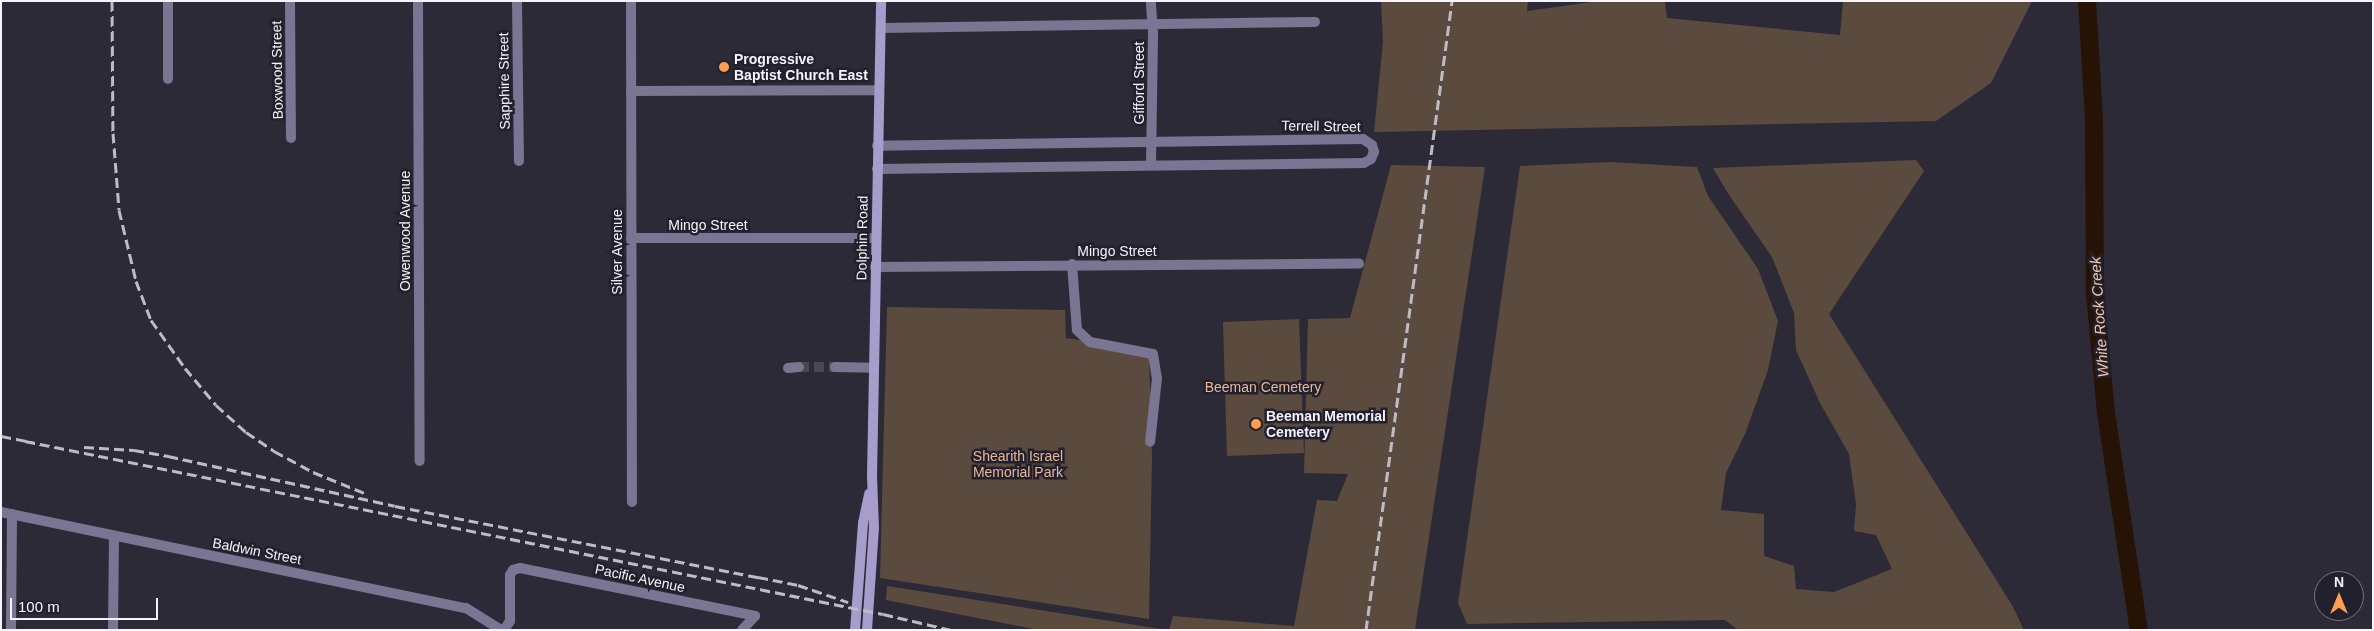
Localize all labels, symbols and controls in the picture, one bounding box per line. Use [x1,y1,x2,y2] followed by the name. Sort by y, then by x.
[268,20,286,120] street label: Boxwood Street
[495,32,513,130] street label: Sapphire Street
[1131,41,1147,125] street label: Gifford Street
[734,51,868,84] place label: Progressive Baptist Church East
[718,61,730,73] marker: Progressive Baptist Church East
[1281,117,1361,135] street label: Terrell Street
[397,170,413,292] street label: Owenwood Avenue
[853,195,871,281] street label: Dolphin Road
[609,209,625,295] street label: Silver Avenue
[668,217,748,233] street label: Mingo Street
[1077,243,1157,259] street label: Mingo Street
[2086,256,2112,378] water label: White Rock Creek
[1205,379,1321,395] park label: Beeman Cemetery
[1266,408,1386,441] place label: Beeman Memorial Cemetery
[1250,418,1262,430] marker: Beeman Memorial Cemetery
[973,448,1063,481] park label: Shearith Israel Memorial Park
[211,534,303,568] street label: Baldwin Street
[593,560,687,596] street label: Pacific Avenue
[2314,571,2364,621] north arrow
[2334,574,2344,590] text: N
[12,588,160,620] scale bar
[18,598,60,615] text: 100 m

